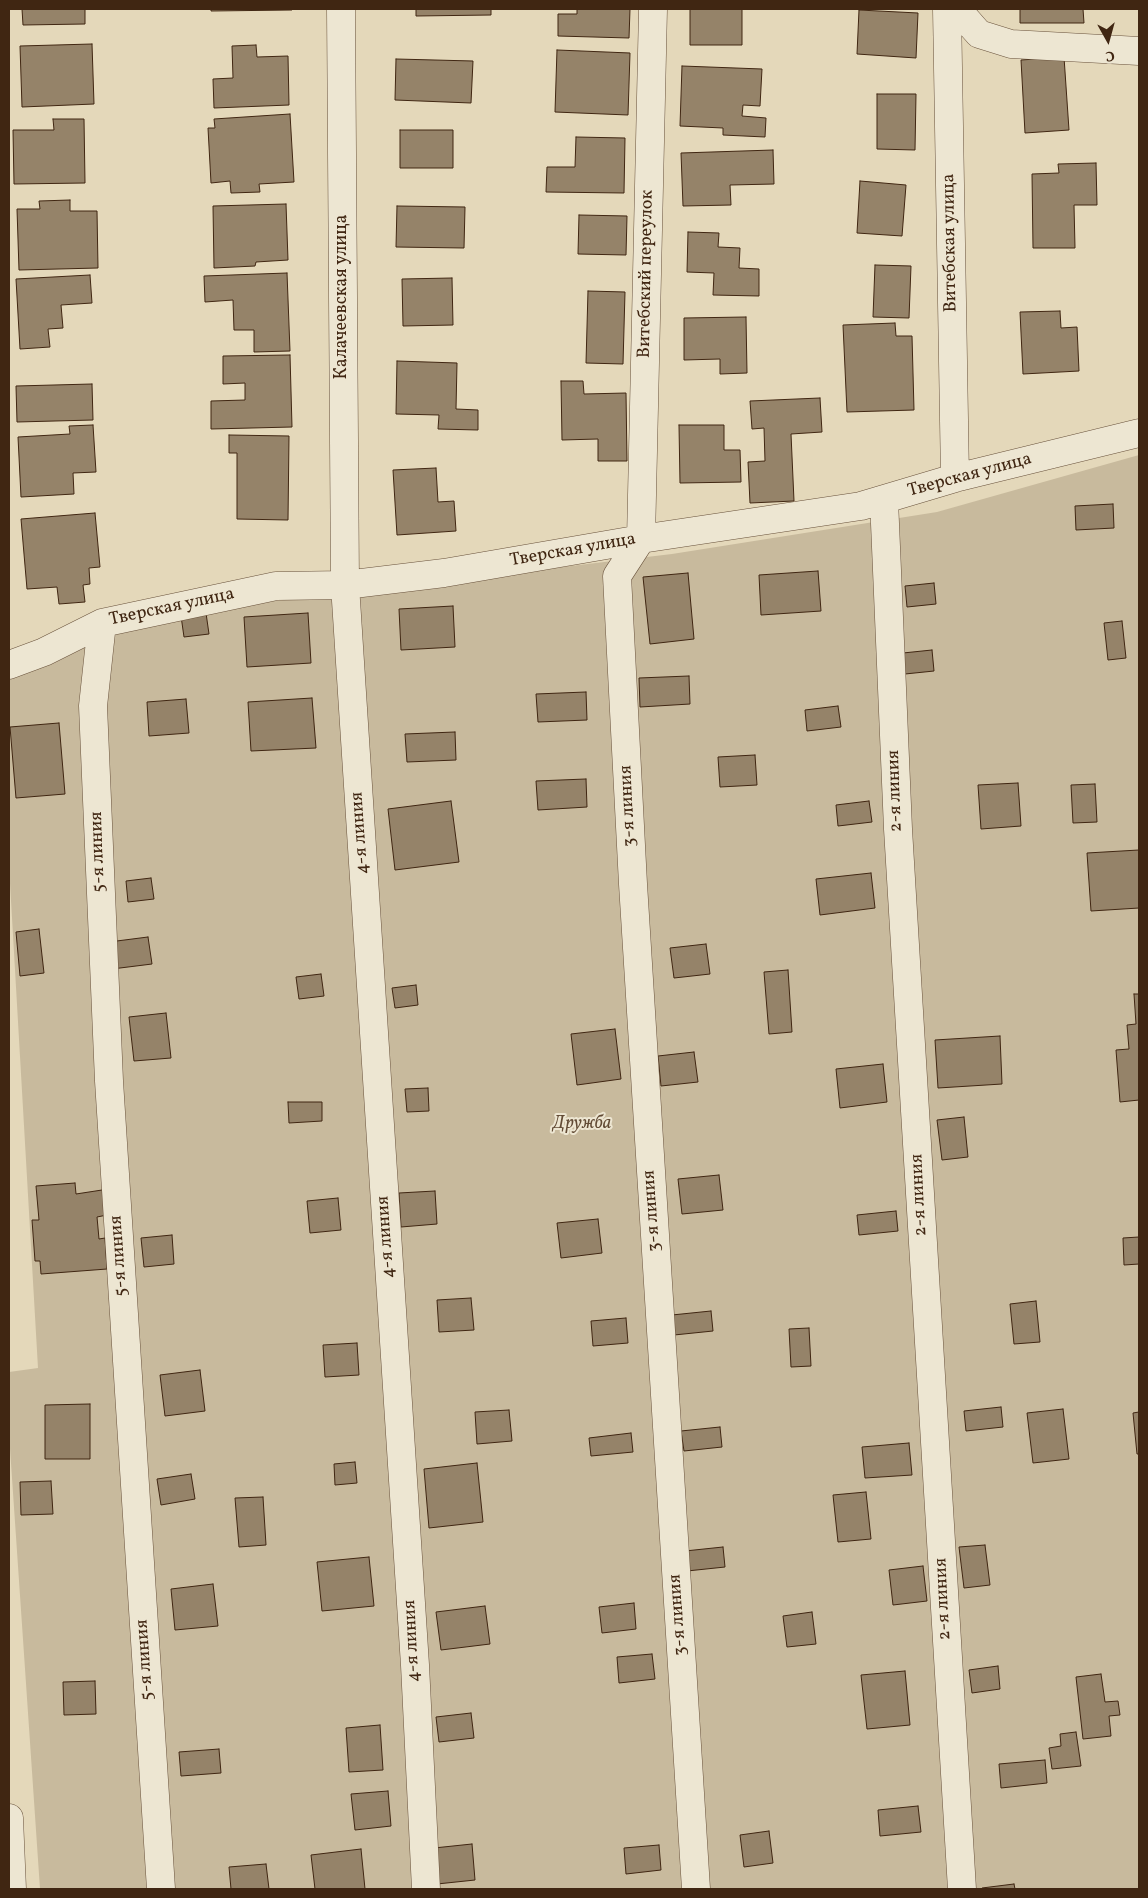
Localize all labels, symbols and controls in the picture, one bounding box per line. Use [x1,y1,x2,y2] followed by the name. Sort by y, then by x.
[1083,15,1133,65] north arrow
[1104,45,1116,65] text: С
[939,173,963,313] street label: Витебская улица
[635,190,659,358] street label: Витебский переулок
[332,215,354,379] street label: Калачеевская улица
[906,449,1034,503] street label: Тверская улица
[508,529,638,573] street label: Тверская улица
[107,584,237,632] street label: Тверская улица
[884,750,908,832] street label: 2-я линия
[616,765,642,847] street label: 3-я линия
[347,791,375,875] street label: 4-я линия
[87,811,111,893] street label: 5-я линия
[553,1114,611,1136] park label: Дружба
[907,1153,933,1237] street label: 2-я линия
[639,1169,667,1253] street label: 3-я линия
[373,1195,401,1279] street label: 4-я линия
[106,1215,134,1297] street label: 5-я линия
[931,1557,957,1641] street label: 2-я линия
[665,1573,693,1657] street label: 3-я линия
[400,1599,426,1683] street label: 4-я линия
[132,1619,160,1701] street label: 5-я линия

